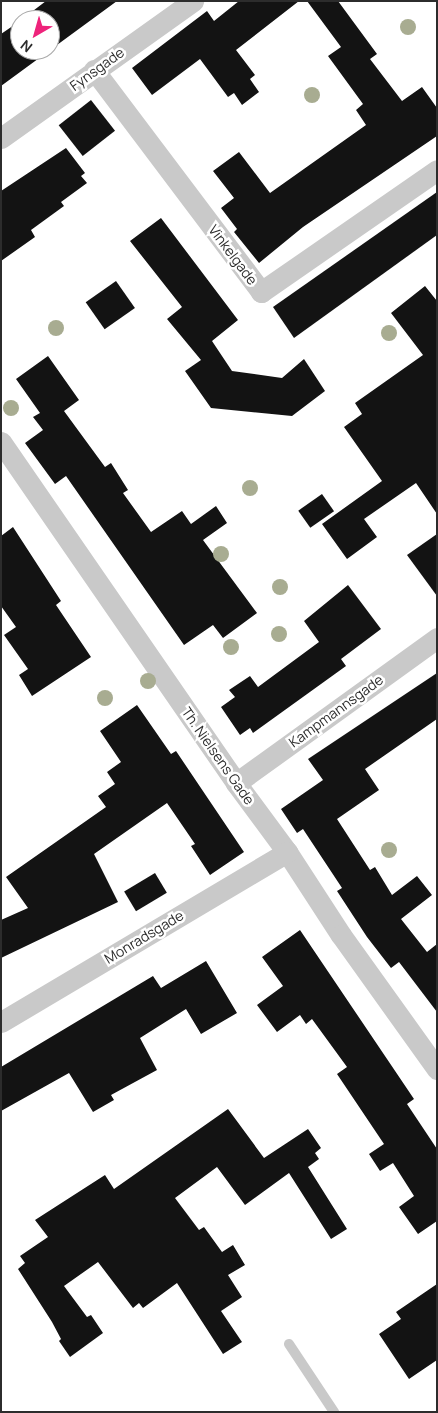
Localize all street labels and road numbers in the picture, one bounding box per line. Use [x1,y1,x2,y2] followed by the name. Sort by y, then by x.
[67,44,127,94] street label: Fynsgade
[205,222,261,288] street label: Vinkelgade
[286,671,386,751] street label: Kampmannsgade
[178,704,258,808] street label: Th. Nielsens Gade
[101,907,187,967] street label: Monradsgade

